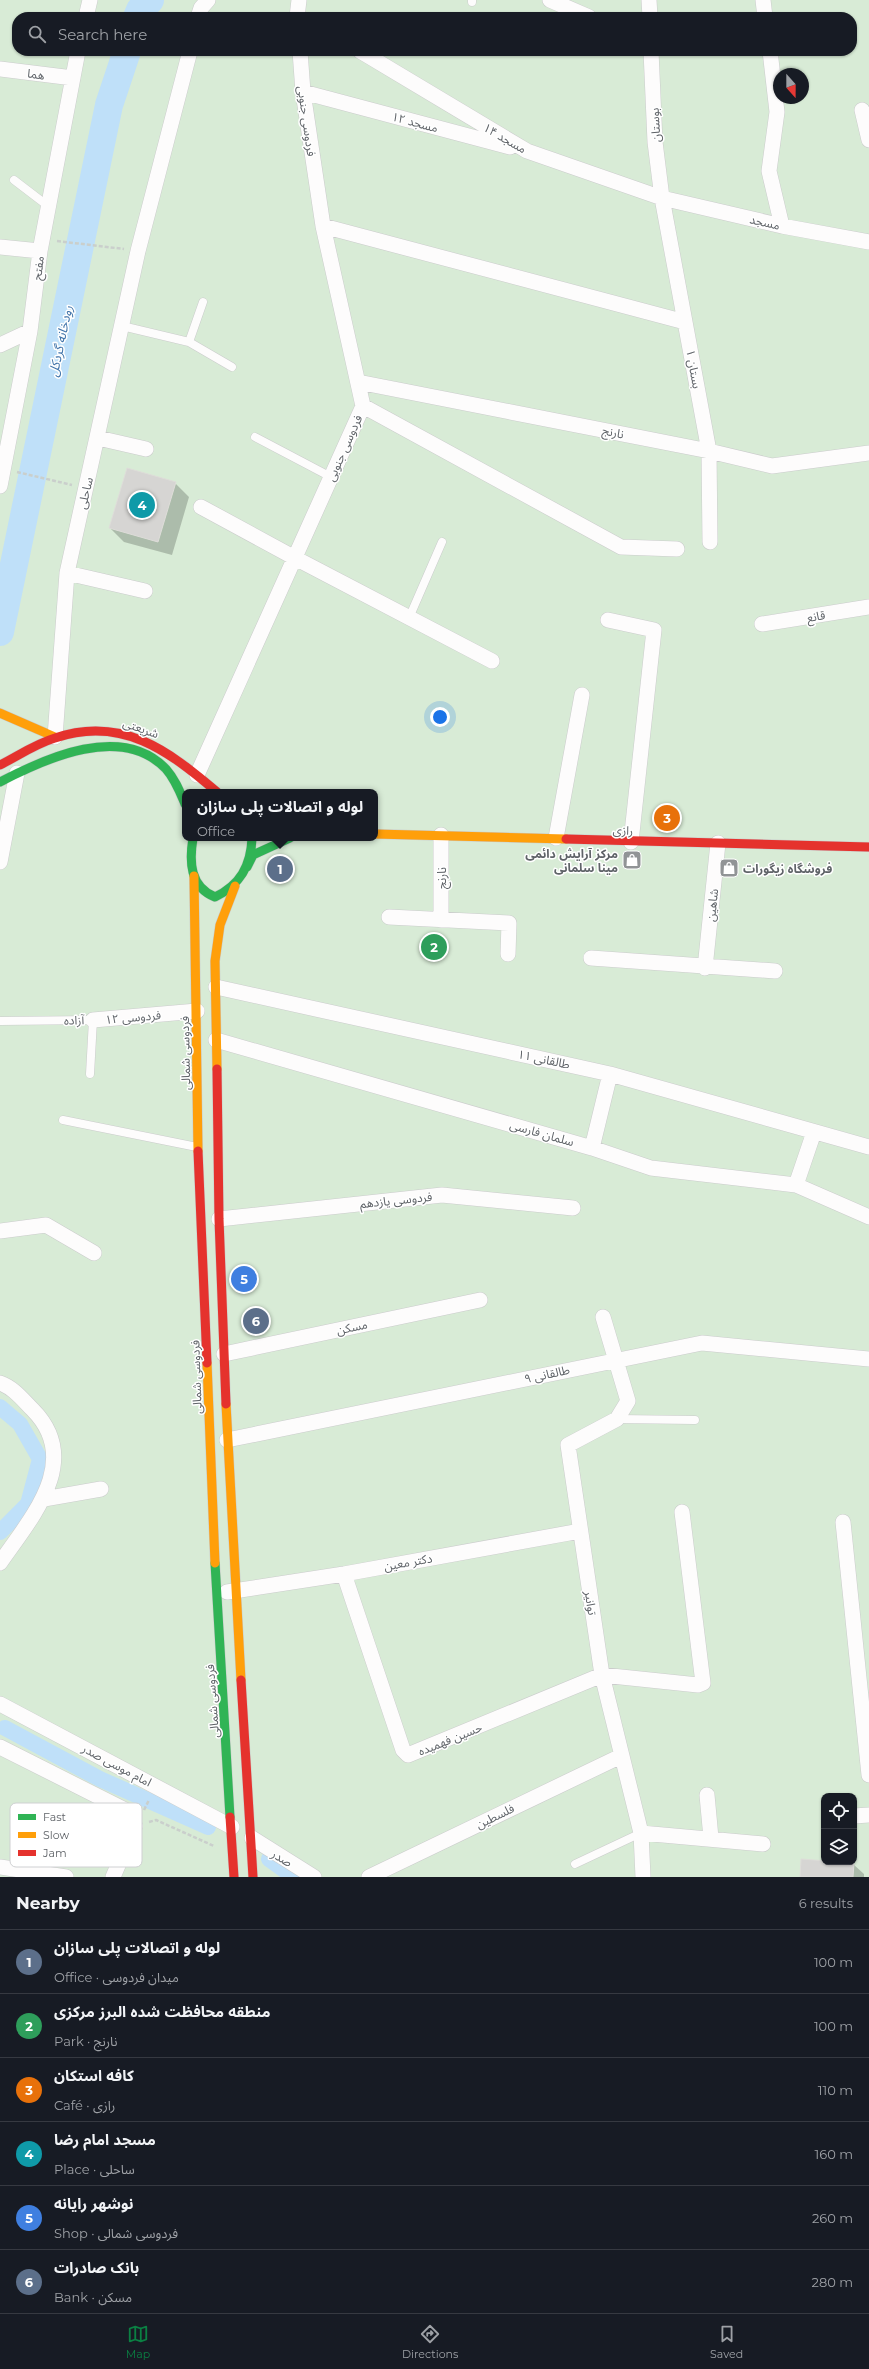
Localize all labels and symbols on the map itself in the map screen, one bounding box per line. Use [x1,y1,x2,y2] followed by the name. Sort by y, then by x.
[26,65,46,83] street label: هما
[773,68,809,104] north arrow
[295,85,319,157] street label: فردوسی جنوبی
[647,107,663,143] street label: بوستان
[390,109,440,135] street label: مسجد ۱۲
[481,120,529,156] street label: مسجد ۱۴
[748,211,782,233] street label: مسجد
[29,255,49,281] street label: مفتح
[45,304,76,378] water label: رودخانه گردکل
[683,348,705,390] street label: بستان ۱
[323,412,365,484] street label: فردوسی جنوبی
[600,423,625,443] street label: نارنج
[74,476,96,510] street label: ساحلی
[129,490,155,520] pin: 4
[806,607,827,627] street label: قانع
[430,707,450,727] your location
[121,715,161,741] street label: شریعتی
[654,803,680,833] pin: 3
[612,822,634,838] street label: رازی
[525,846,618,875] place label: مرکز آرایش دائمی مینا سلمانی
[621,849,643,871] shop icon: مرکز آرایش دائمی مینا سلمانی
[267,854,293,884] pin: 1
[718,857,740,879] shop icon: فروشگاه زیگورات
[743,861,832,876] place label: فروشگاه زیگورات
[434,867,451,889] street label: نارنج
[703,888,721,922] street label: شاهین
[421,932,447,962] pin: 2
[104,1007,162,1027] street label: فردوسی ۱۲
[64,1012,85,1028] street label: آزاده
[177,1016,193,1090] street label: فردوسی شمالی
[516,1046,572,1072] street label: طالقانی ۱۱
[508,1117,576,1149] street label: سلمان فارسی
[359,1189,433,1213] street label: فردوسی یازدهم
[231,1264,257,1294] pin: 5
[243,1306,269,1336] pin: 6
[335,1316,369,1338] street label: مسکن
[187,1340,205,1414] street label: فردوسی شمالی
[523,1362,571,1386] street label: طالقانی ۹
[383,1550,434,1574] street label: دکتر معین
[581,1589,600,1617] street label: توانیر
[202,1664,222,1738] street label: فردوسی شمالی
[416,1719,484,1759] street label: حسین فهمیده
[78,1740,154,1791] street label: امام موسی صدر
[473,1800,517,1832] street label: فلسطین
[10,1803,142,1867] legend
[43,1810,67,1824] text: Fast
[43,1828,69,1842] text: Slow
[268,1845,295,1870] street label: صدر
[42,1846,67,1860] text: Jam

